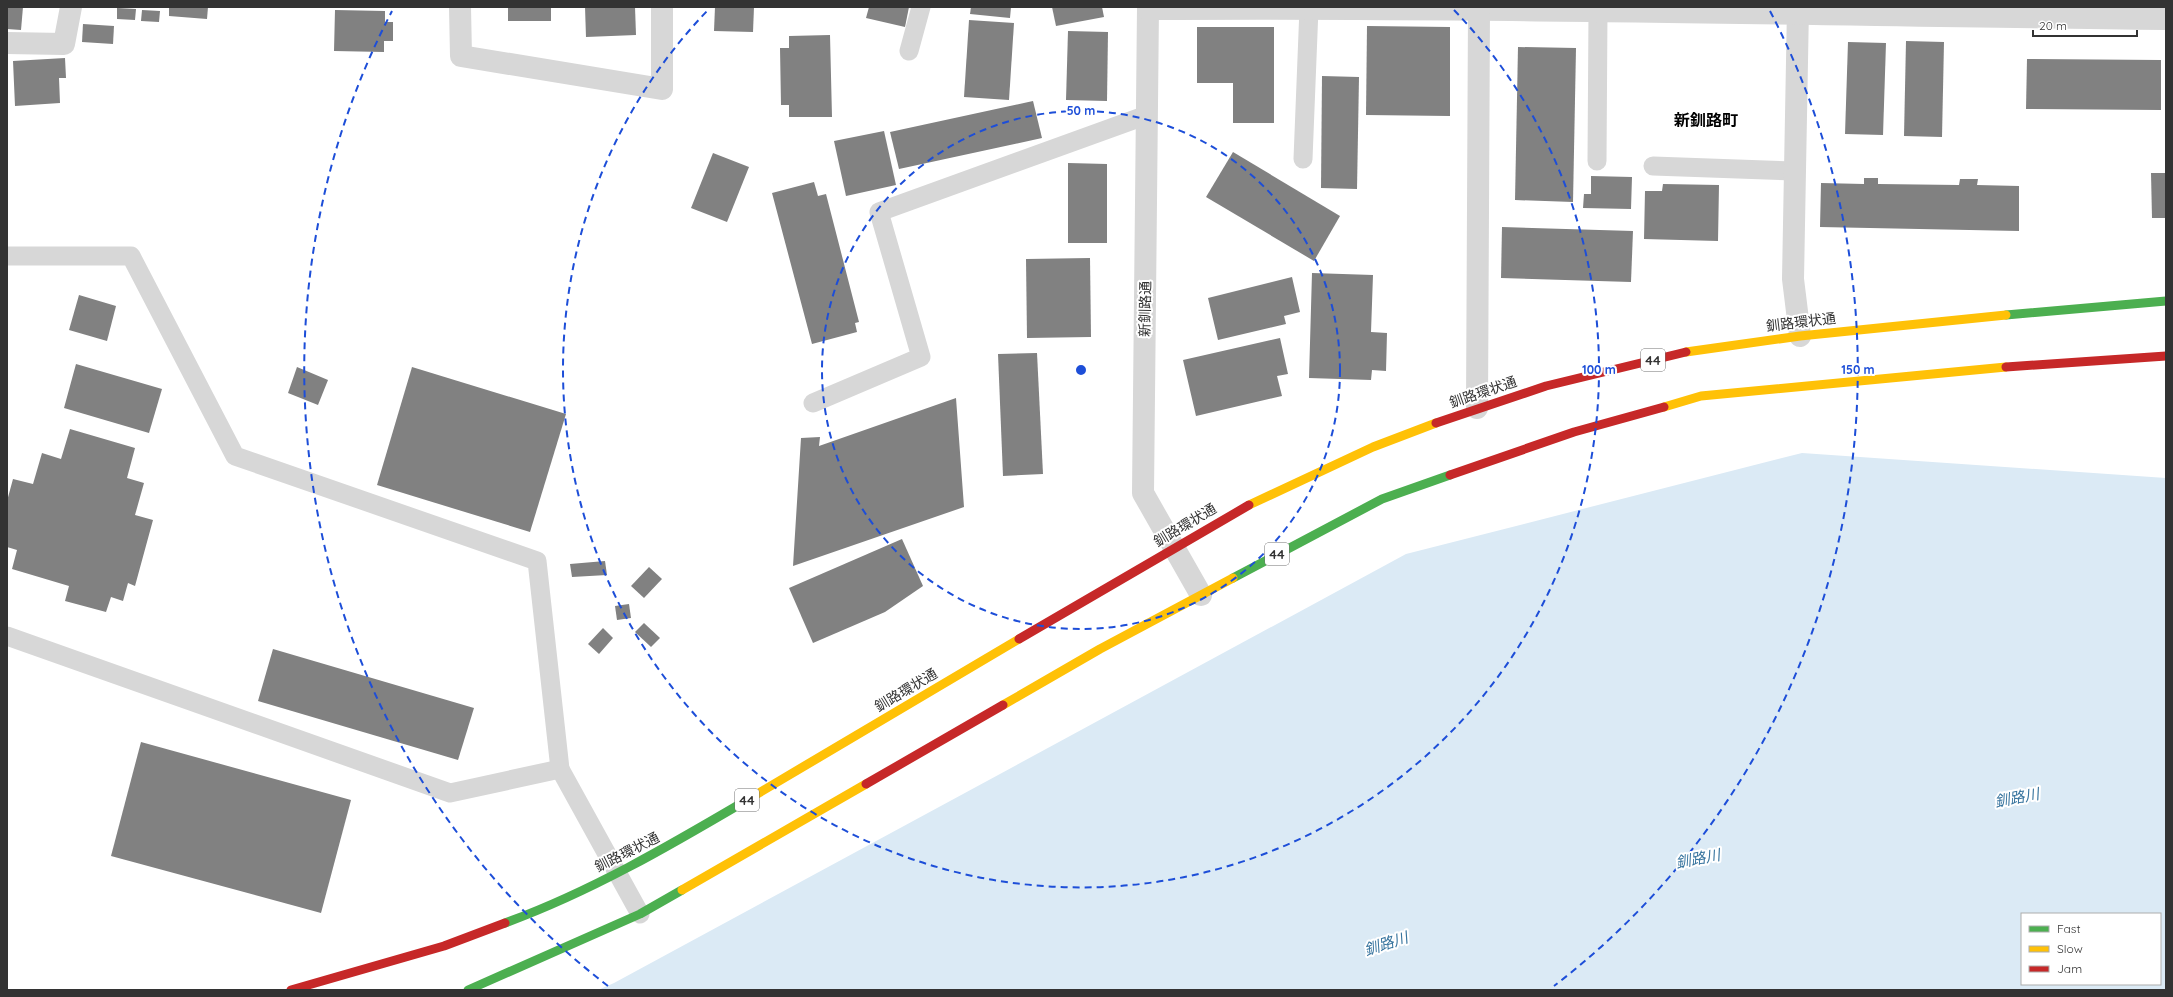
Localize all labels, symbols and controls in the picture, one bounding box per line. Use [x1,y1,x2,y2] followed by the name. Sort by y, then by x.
[2033,12,2137,38] scale bar
[2039,18,2067,33] text: 20 m
[1067,103,1095,118] text: 50 m
[1674,110,1738,130] district label: 新釧路町
[1136,281,1154,337] street label: 新釧路通
[1765,309,1837,335] street label: 釧路環状通
[1641,349,1665,371] road number: 44
[1582,362,1616,377] text: 100 m
[1841,362,1875,377] text: 150 m
[1074,363,1088,377] centre of rings
[1447,372,1519,412] street label: 釧路環状通
[1150,499,1220,551] street label: 釧路環状通
[1265,543,1289,565] road number: 44
[871,664,941,716] street label: 釧路環状通
[1993,784,2043,811] water label: 釧路川
[735,789,759,811] road number: 44
[592,828,662,876] street label: 釧路環状通
[1674,845,1724,872] water label: 釧路川
[2021,913,2161,985] legend
[2057,921,2081,936] text: Fast
[1362,927,1412,960] water label: 釧路川
[2057,941,2083,956] text: Slow
[2057,961,2082,976] text: Jam

